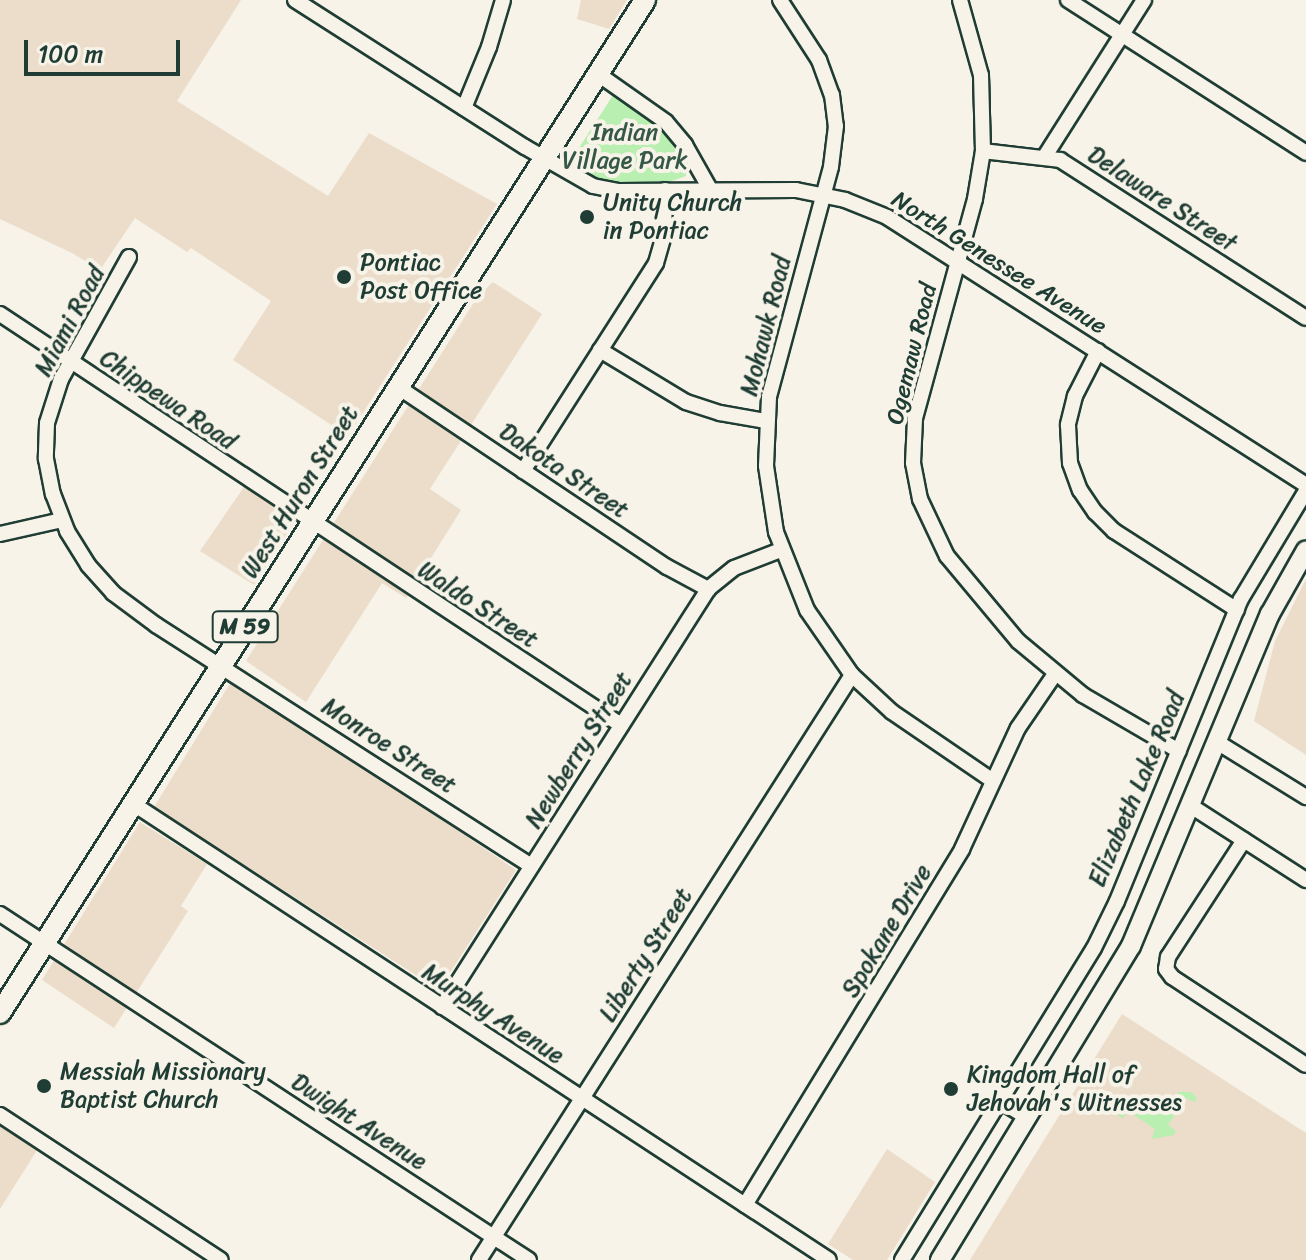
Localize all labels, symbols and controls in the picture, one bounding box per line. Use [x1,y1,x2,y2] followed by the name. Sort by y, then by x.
[28,24,184,74] scale bar
[38,33,103,75] text: 100 m
[562,119,688,175] park label: Indian Village Park
[1082,140,1242,258] street label: Delaware Street
[886,185,1112,341] street label: North Genessee Avenue
[603,189,742,245] place label: Unity Church in Pontiac
[578,208,596,226] marker: Unity Church in Pontiac
[360,249,482,305] place label: Pontiac Post Office
[735,253,797,399] street label: Mohawk Road
[29,261,111,381] street label: Miami Road
[335,268,353,286] marker: Pontiac Post Office
[881,280,943,428] street label: Ogemaw Road
[94,344,242,456] street label: Chippewa Road
[235,400,365,584] street label: West Huron Street
[494,417,634,525] street label: Dakota Street
[412,555,544,655] street label: Waldo Street
[211,609,279,645] road number: M 59
[519,667,639,833] street label: Newberry Street
[1083,687,1191,891] street label: Elizabeth Lake Road
[316,692,462,800] street label: Monroe Street
[836,859,938,1003] street label: Spokane Drive
[594,883,698,1027] street label: Liberty Street
[417,958,569,1070] street label: Murphy Avenue
[60,1058,266,1114] place label: Messiah Missionary Baptist Church
[967,1061,1182,1117] place label: Kingdom Hall of Jehovah's Witnesses
[286,1068,432,1176] street label: Dwight Avenue
[35,1077,53,1095] marker: Messiah Missionary Baptist Church
[942,1080,960,1098] marker: Kingdom Hall of Jehovah's Witnesses

